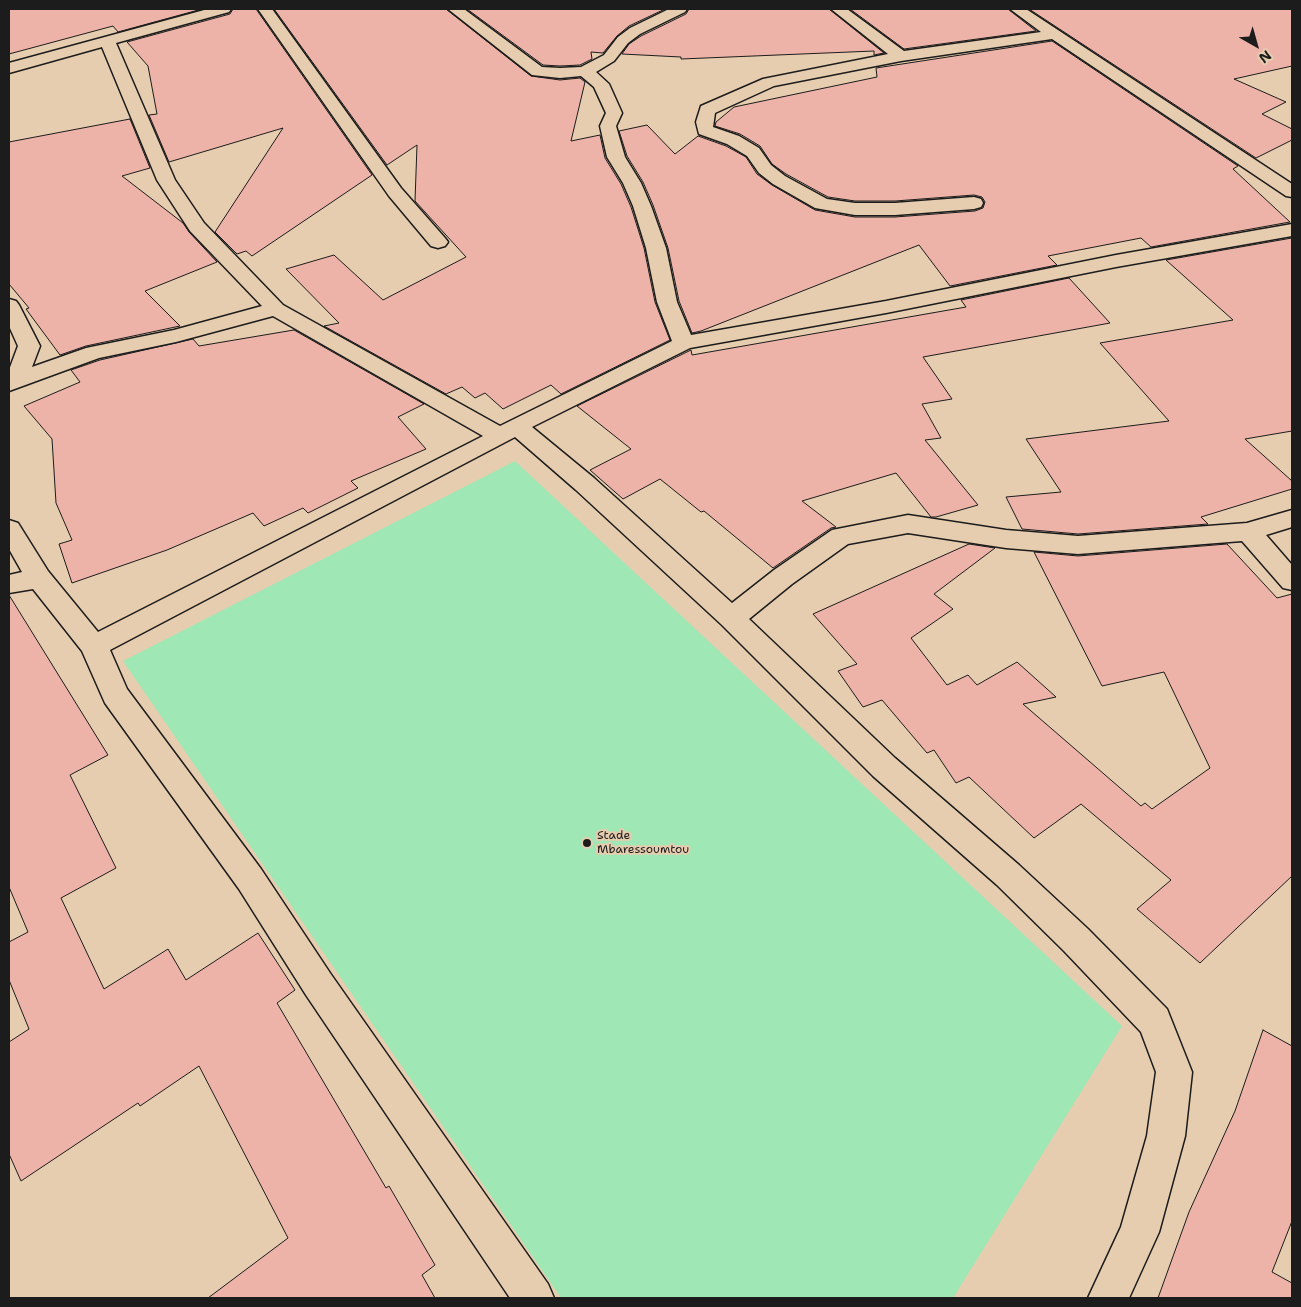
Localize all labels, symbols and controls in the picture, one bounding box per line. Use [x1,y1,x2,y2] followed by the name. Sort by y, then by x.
[1231,20,1281,70] north arrow
[1255,46,1275,67] text: N
[597,829,689,857] place label: Stade Mbaressoumtou
[581,837,593,849] marker: Stade Mbaressoumtou

